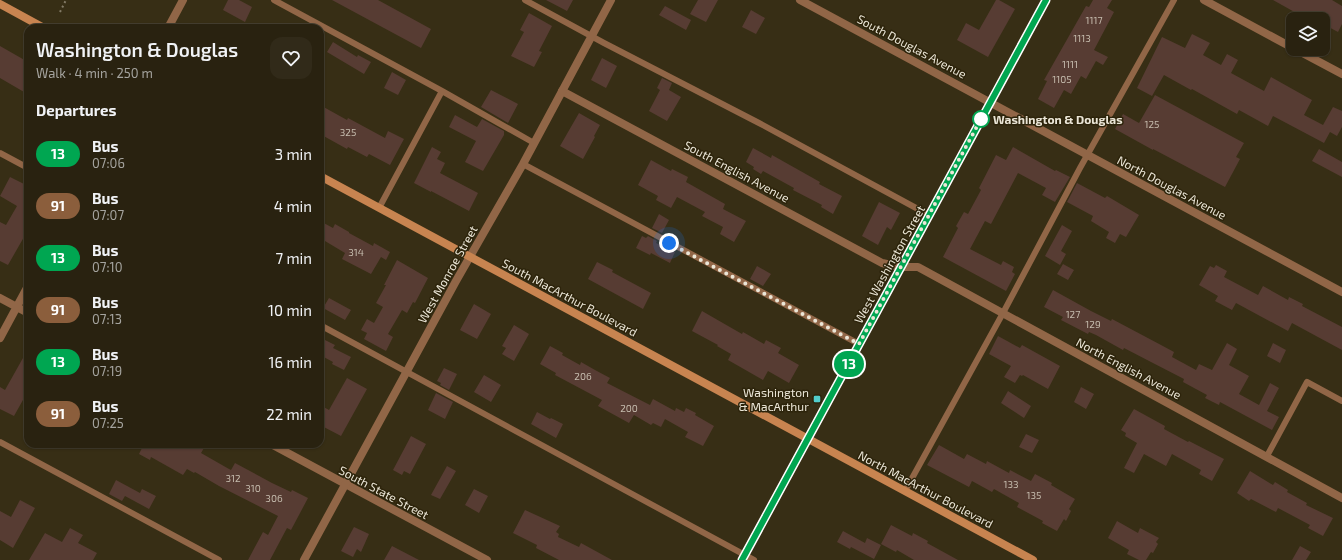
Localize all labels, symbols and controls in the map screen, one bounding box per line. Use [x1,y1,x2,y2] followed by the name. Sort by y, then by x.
[855,11,969,81] street label: South Douglas Avenue
[1286,12,1330,56] map controls
[1286,12,1330,56] button: layers
[1085,14,1103,26] house number: 1117
[1073,32,1091,44] house number: 1113
[270,37,312,79] button: heart
[36,38,238,61] text: Washington & Douglas
[1062,58,1078,70] house number: 1111
[36,65,153,81] text: Walk · 4 min · 250 m
[1052,73,1072,85] house number: 1105
[36,101,116,119] text: Departures
[972,110,990,128] marker: Washington & Douglas
[993,112,1123,126] place label: Washington & Douglas
[1145,118,1159,130] house number: 125
[340,126,356,138] house number: 325
[92,137,118,155] text: Bus
[682,137,792,205] street label: South English Avenue
[51,145,65,162] text: 13
[275,145,312,163] text: 3 min
[1115,152,1229,222] street label: North Douglas Avenue
[92,155,125,171] text: 07:06
[92,189,118,207] text: Bus
[51,197,65,214] text: 91
[274,197,312,215] text: 4 min
[851,202,927,325] street label: West Washington Street
[92,207,124,223] text: 07:07
[414,222,480,325] street label: West Monroe Street
[659,233,679,253] your location
[92,241,118,259] text: Bus
[348,246,364,258] house number: 314
[51,249,65,266] text: 13
[275,249,312,267] text: 7 min
[500,255,640,339] street label: South MacArthur Boulevard
[92,259,123,275] text: 07:10
[92,293,118,311] text: Bus
[51,301,65,318] text: 91
[268,301,312,319] text: 10 min
[1066,308,1080,320] house number: 127
[92,311,122,327] text: 07:13
[1085,318,1101,330] house number: 129
[1074,334,1184,402] street label: North English Avenue
[92,345,118,363] text: Bus
[831,351,867,377] line badge: 13
[51,353,65,370] text: 13
[269,353,312,371] text: 16 min
[842,355,856,372] text: 13
[92,363,122,379] text: 07:19
[574,370,592,382] house number: 206
[739,385,809,413] place label: Washington & MacArthur
[812,394,822,404] marker: Washington & MacArthur
[92,397,118,415] text: Bus
[620,402,638,414] house number: 200
[51,405,65,422] text: 91
[266,405,312,423] text: 22 min
[92,415,124,431] text: 07:25
[856,447,996,531] street label: North MacArthur Boulevard
[337,462,432,522] street label: South State Street
[225,472,241,484] house number: 312
[1003,478,1019,490] house number: 133
[245,482,261,494] house number: 310
[1027,489,1041,501] house number: 135
[265,492,283,504] house number: 306

